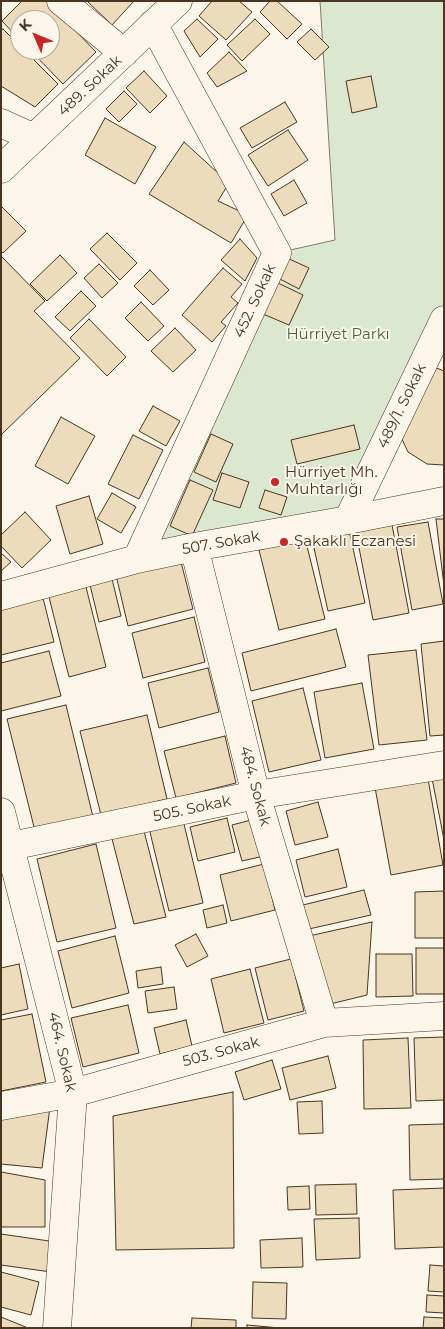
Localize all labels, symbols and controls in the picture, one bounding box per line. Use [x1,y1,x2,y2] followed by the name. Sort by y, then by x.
[10,10,60,60] north arrow
[15,15,35,35] text: K
[54,52,126,120] street label: 489. Sokak
[230,261,280,341] street label: 452. Sokak
[286,326,390,344] park label: Hürriyet Parkı
[374,361,430,451] street label: 489/1. Sokak
[285,464,378,499] place label: Hürriyet Mh. Muhtarlığı
[269,476,281,488] marker: Hürriyet Mh. Muhtarlığı
[181,527,261,559] street label: 507. Sokak
[294,533,416,551] place label: Şakaklı Eczanesi
[278,536,290,548] marker: Şakaklı Eczanesi
[236,744,274,828] street label: 484. Sokak
[151,792,233,826] street label: 505. Sokak
[44,1010,80,1094] street label: 464. Sokak
[180,1033,262,1071] street label: 503. Sokak

